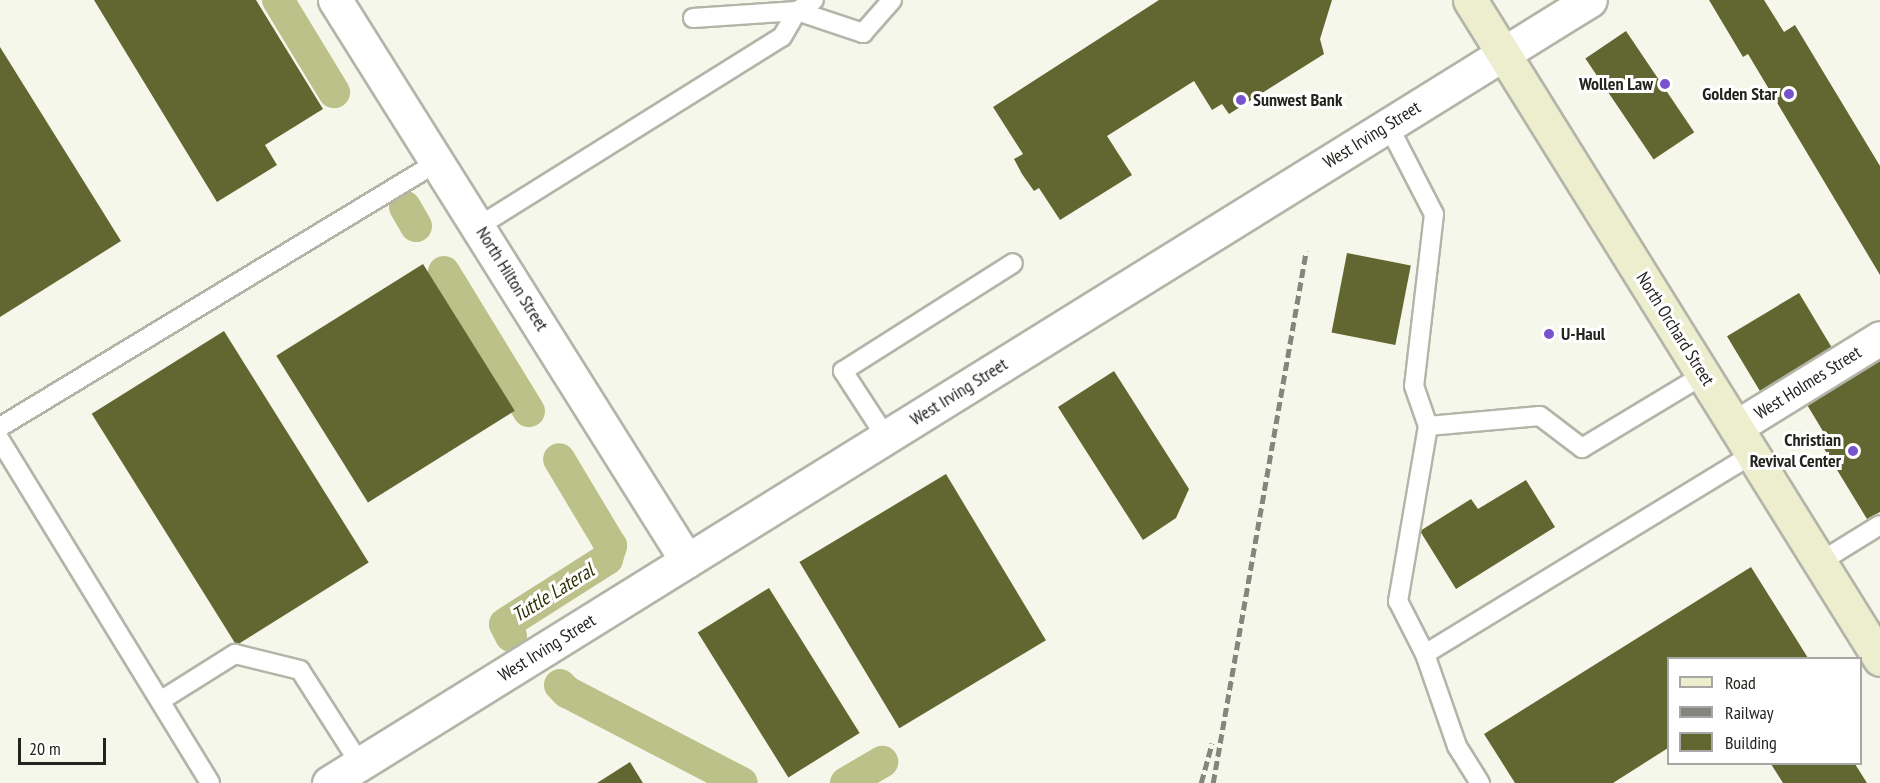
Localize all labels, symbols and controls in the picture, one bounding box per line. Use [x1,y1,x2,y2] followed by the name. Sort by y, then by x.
[1579,73,1653,95] place label: Wollen Law
[1658,77,1672,91] marker: Wollen Law
[1702,83,1777,105] place label: Golden Star
[1782,87,1796,101] marker: Golden Star
[1253,89,1342,111] place label: Sunwest Bank
[1234,93,1248,107] marker: Sunwest Bank
[1319,97,1425,173] street label: West Irving Street
[471,223,553,335] street label: North Hilton Street
[1631,268,1719,390] street label: North Orchard Street
[1561,323,1605,345] place label: U-Haul
[1542,327,1556,341] marker: U-Haul
[1751,342,1865,424] street label: West Holmes Street
[906,354,1012,430] street label: West Irving Street
[1750,430,1841,472] place label: Christian Revival Center
[1846,444,1860,458] marker: Christian Revival Center
[508,558,598,628] water label: Tuttle Lateral
[494,610,600,686] street label: West Irving Street
[1667,657,1862,765] legend
[1725,671,1756,694] text: Road
[1725,701,1774,724] text: Railway
[21,726,110,764] scale bar
[1725,731,1777,754] text: Building
[29,737,61,760] text: 20 m

